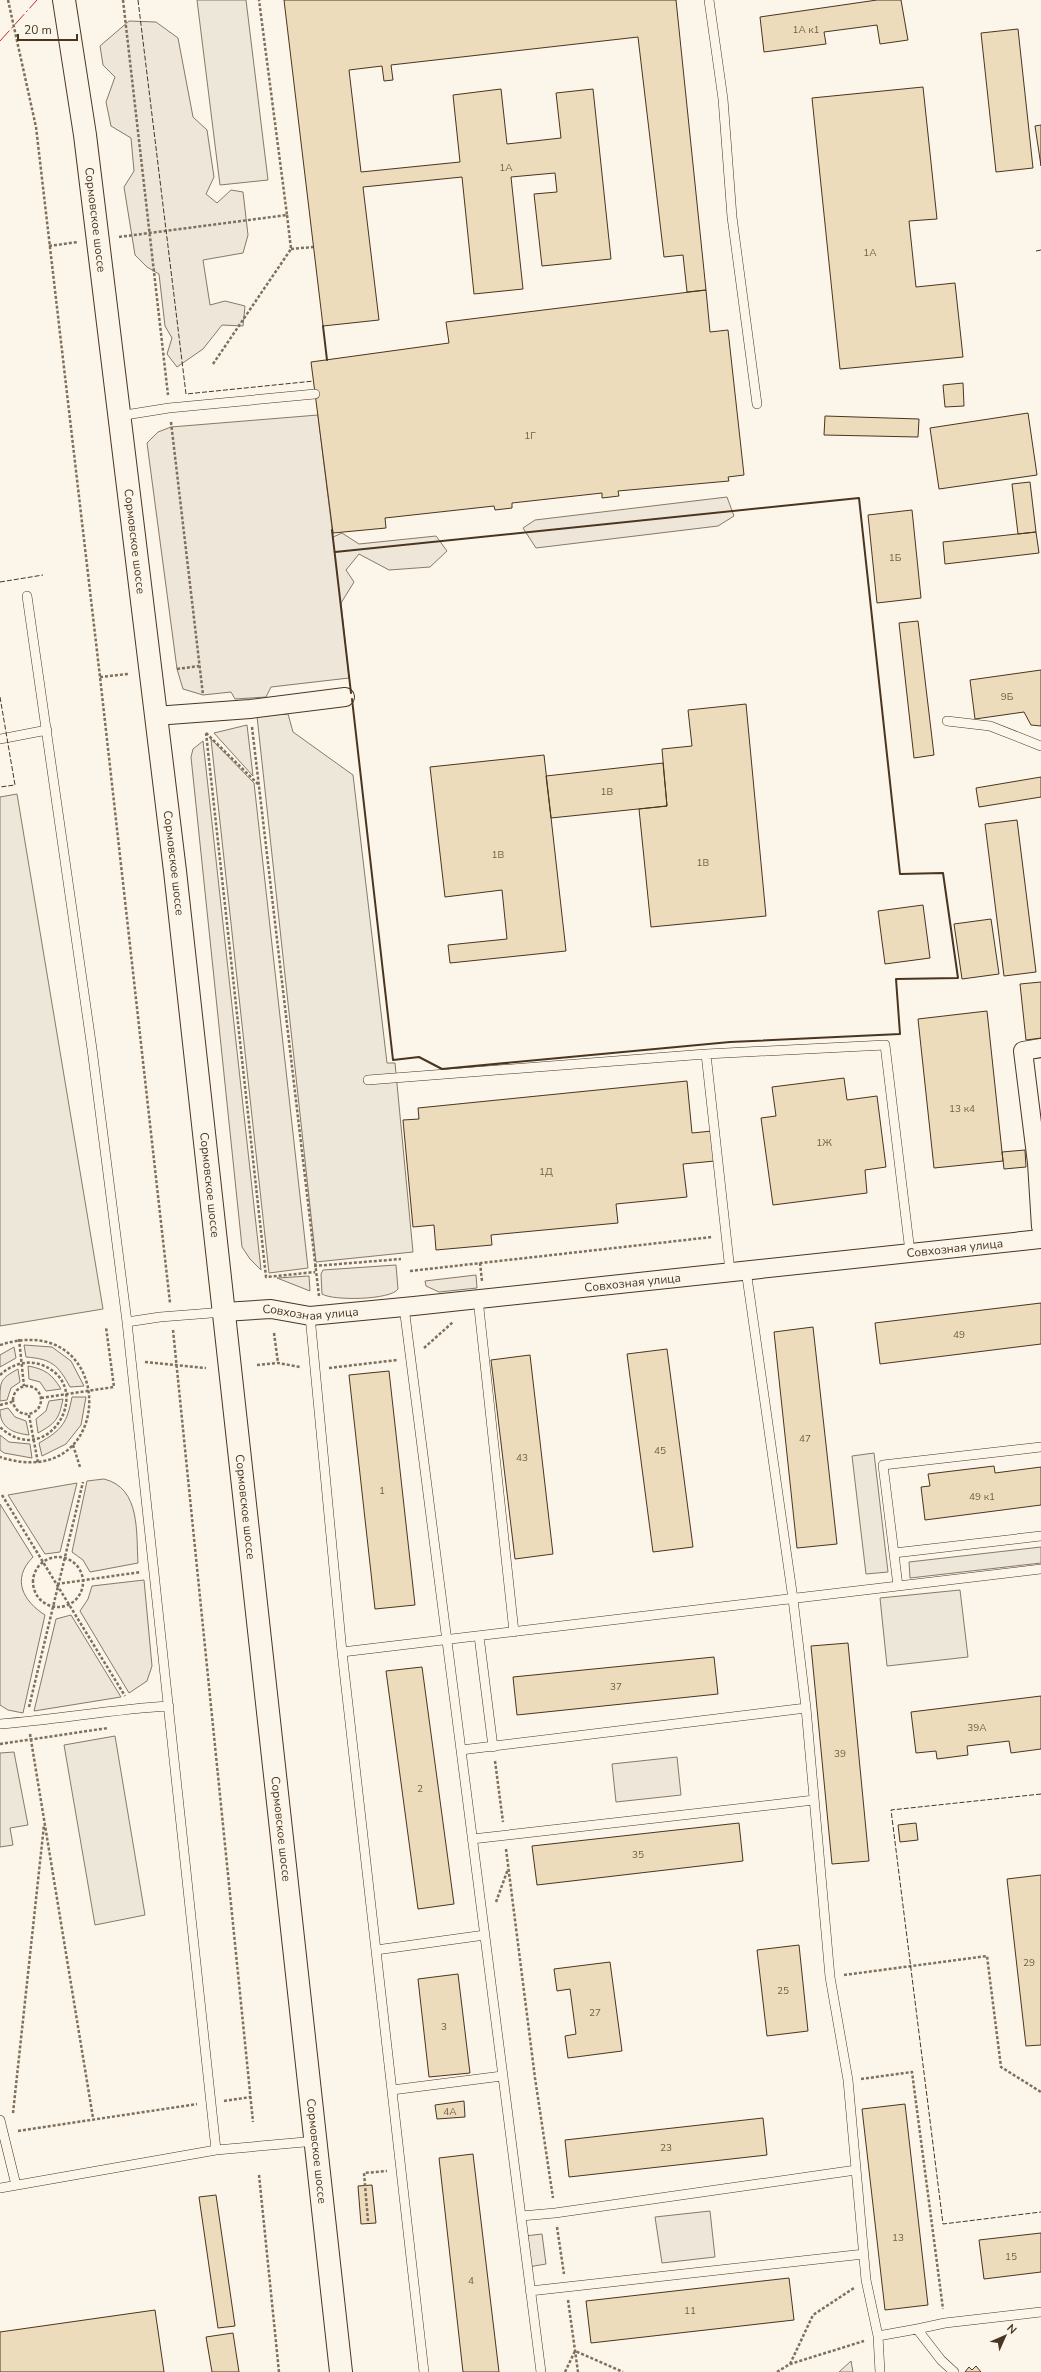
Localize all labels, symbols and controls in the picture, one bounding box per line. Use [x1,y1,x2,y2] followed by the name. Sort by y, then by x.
[18,16,77,42] scale bar
[24,22,52,38] text: 20 m
[792,23,820,37] house number: 1А к1
[499,161,513,175] house number: 1А
[81,166,110,273] street label: Сормовское шоссе
[863,246,877,260] house number: 1А
[524,429,536,443] house number: 1Г
[120,488,149,595] street label: Сормовское шоссе
[889,551,902,565] house number: 1Б
[1001,690,1014,704] house number: 9Б
[601,785,614,799] house number: 1В
[160,809,188,916] street label: Сормовское шоссе
[492,848,505,862] house number: 1В
[697,856,710,870] house number: 1В
[949,1102,975,1116] house number: 13 к4
[196,1131,223,1238] street label: Сормовское шоссе
[816,1136,832,1150] house number: 1Ж
[539,1165,553,1179] house number: 1Д
[906,1235,1004,1261] street label: Совхозная улица
[583,1270,682,1296] street label: Совхозная улица
[262,1301,359,1324] street label: Совхозная улица
[953,1328,965,1342] house number: 49
[799,1432,811,1446] house number: 47
[654,1444,666,1458] house number: 45
[516,1451,528,1465] house number: 43
[232,1454,259,1561] street label: Сормовское шоссе
[379,1484,385,1498] house number: 1
[969,1490,995,1504] house number: 49 к1
[610,1680,622,1694] house number: 37
[967,1721,987,1735] house number: 39А
[834,1747,846,1761] house number: 39
[267,1776,295,1883] street label: Сормовское шоссе
[417,1782,423,1796] house number: 2
[632,1848,644,1862] house number: 35
[1023,1956,1035,1970] house number: 29
[777,1984,789,1998] house number: 25
[589,2006,601,2020] house number: 27
[441,2020,447,2034] house number: 3
[303,2098,330,2205] street label: Сормовское шоссе
[443,2105,457,2119] house number: 4А
[660,2141,672,2155] house number: 23
[892,2231,904,2245] house number: 13
[1005,2250,1017,2264] house number: 15
[468,2274,474,2288] house number: 4
[684,2304,696,2318] house number: 11
[985,2316,1025,2356] north arrow
[1004,2321,1020,2337] text: N

